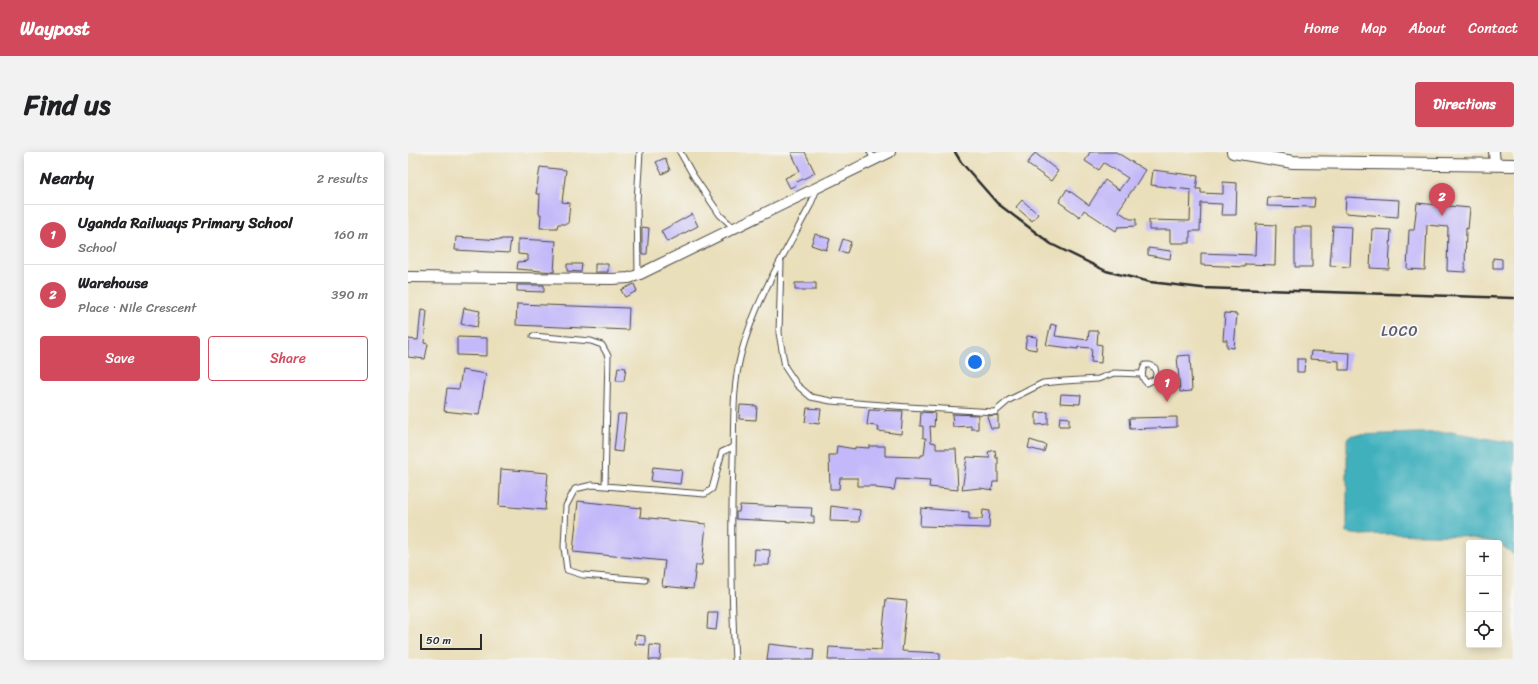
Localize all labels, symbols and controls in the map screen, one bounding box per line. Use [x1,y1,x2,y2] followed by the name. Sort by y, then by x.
[20,12,90,45] text: Waypost
[1304,16,1339,41] text: Home
[1361,16,1387,41] text: Map
[1409,16,1446,41] text: About
[1468,16,1518,41] text: Contact
[24,80,111,129] text: Find us
[1415,82,1514,127] button: Directions
[40,163,94,193] text: Nearby
[317,167,368,190] text: 2 results
[1429,183,1455,216] pin: 2
[78,210,292,236] text: Uganda Railways Primary School
[50,223,56,246] text: 1
[333,223,368,246] text: 160 m
[78,236,116,259] text: School
[78,270,148,296] text: Warehouse
[49,283,57,306] text: 2
[331,283,368,306] text: 390 m
[78,296,196,319] text: Place · Nile Crescent
[1381,319,1419,344] district label: LOCO
[40,336,200,381] button: Save
[208,336,368,381] button: Share
[965,352,985,372] your location
[1154,369,1180,402] pin: 1
[1466,540,1502,648] map controls
[1466,540,1502,576] button: +
[1466,576,1502,612] button: −
[1466,612,1502,648] button: locate
[426,631,451,650] text: 50 m
[420,632,482,651] scale bar

